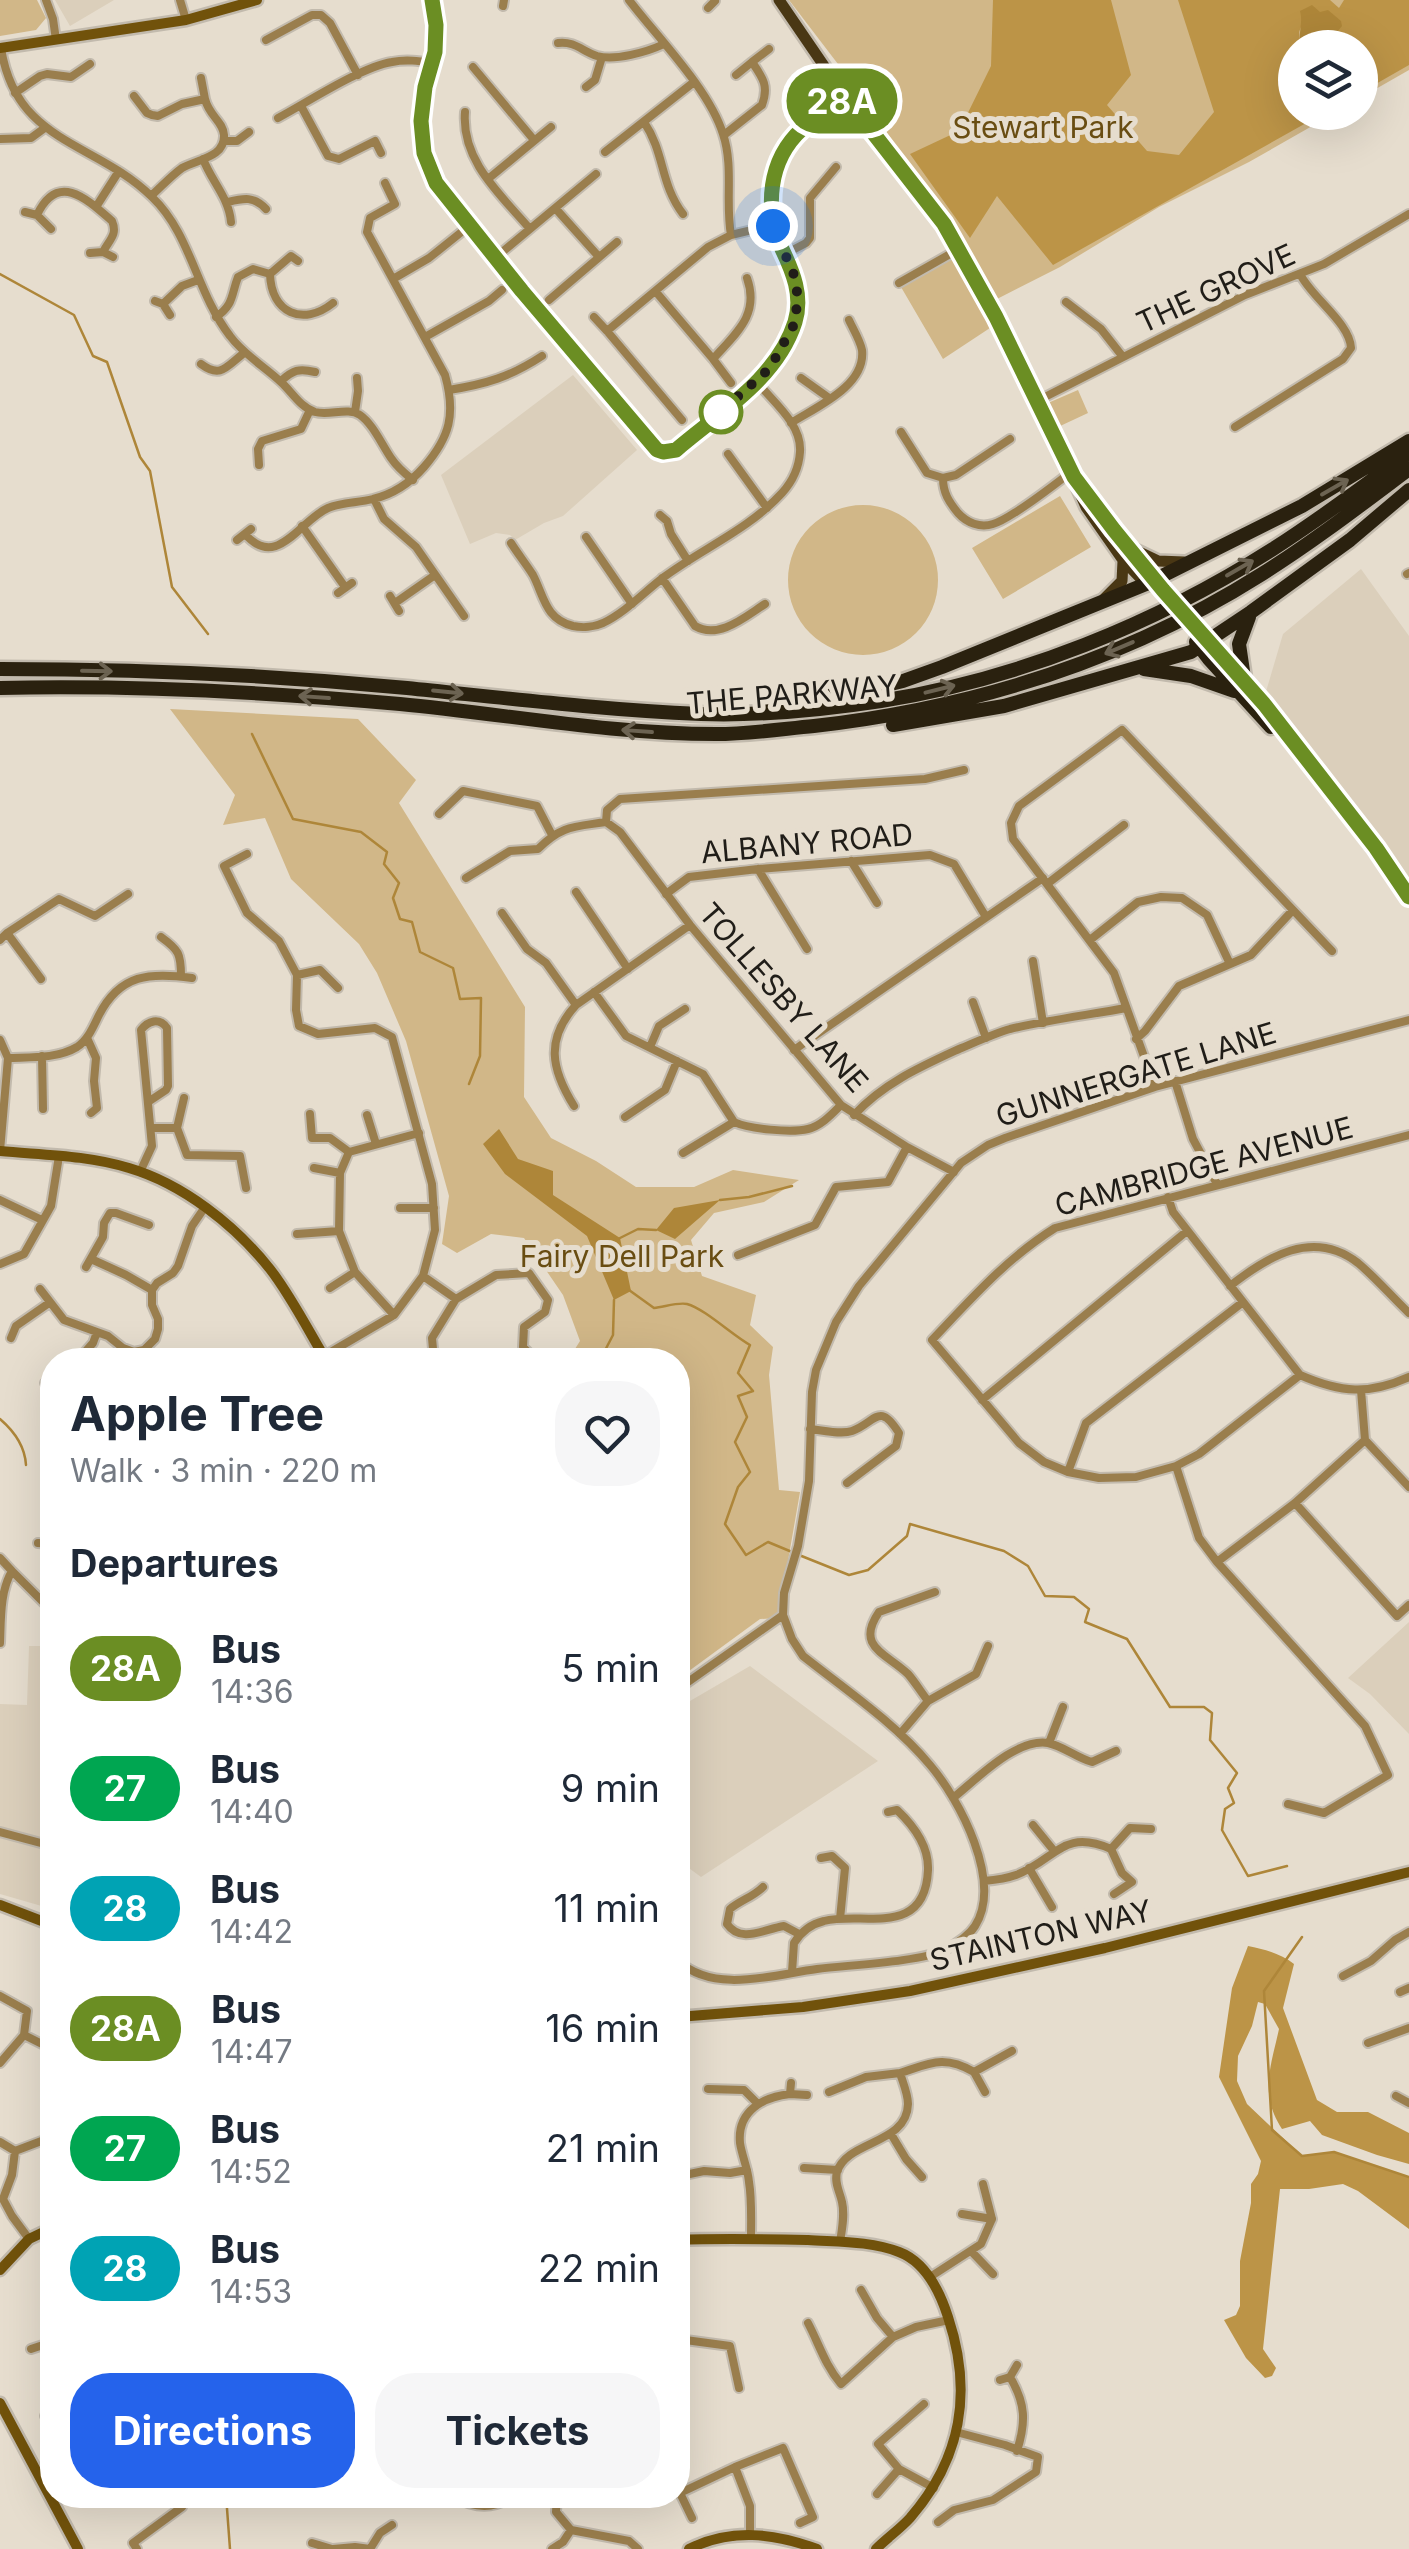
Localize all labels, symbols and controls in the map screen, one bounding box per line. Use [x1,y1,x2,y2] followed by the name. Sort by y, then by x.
[1278,30,1378,130] map controls
[1278,30,1378,130] button: layers
[784,68,900,134] line badge: 28A
[807,80,877,122] text: 28A
[952,109,1134,145] park label: Stewart Park
[748,201,798,251] your location
[1131,236,1300,340] street label: THE GROVE
[700,391,742,433] unlabelled marker
[1320,477,1349,497] one-way arrow
[1225,558,1254,578] one-way arrow
[1104,640,1135,658] one-way arrow
[81,661,113,680] one-way arrow
[685,667,899,721] street label: THE PARKWAY
[923,679,955,697] one-way arrow
[431,683,464,702] one-way arrow
[299,688,331,707] one-way arrow
[622,721,654,740] one-way arrow
[699,816,915,870] street label: ALBANY ROAD
[692,895,876,1099] street label: TOLLESBY LANE
[991,1014,1280,1134] street label: GUNNERGATE LANE
[1051,1109,1357,1223] street label: CAMBRIDGE AVENUE
[520,1238,725,1274] park label: Fairy Dell Park
[555,1381,660,1486] button: heart
[70,1384,324,1443] text: Apple Tree
[70,1451,377,1490] text: Walk · 3 min · 220 m
[70,1540,279,1586] text: Departures
[211,1626,281,1672] text: Bus
[561,1645,660,1691] text: 5 min
[90,1647,161,1689] text: 28A
[211,1672,293,1711] text: 14:36
[210,1746,280,1792] text: Bus
[561,1765,660,1811] text: 9 min
[104,1767,146,1809] text: 27
[210,1792,294,1831] text: 14:40
[210,1866,280,1912] text: Bus
[553,1885,660,1931] text: 11 min
[103,1887,147,1929] text: 28
[926,1892,1155,1978] street label: STAINTON WAY
[210,1912,293,1951] text: 14:42
[211,1986,281,2032] text: Bus
[545,2005,660,2051] text: 16 min
[90,2007,161,2049] text: 28A
[211,2032,293,2071] text: 14:47
[210,2106,280,2152] text: Bus
[546,2125,660,2171] text: 21 min
[104,2127,146,2169] text: 27
[210,2152,292,2191] text: 14:52
[210,2226,280,2272] text: Bus
[538,2245,660,2291] text: 22 min
[103,2247,147,2289] text: 28
[210,2272,292,2311] text: 14:53
[70,2373,355,2488] button: Directions
[375,2373,660,2488] button: Tickets

